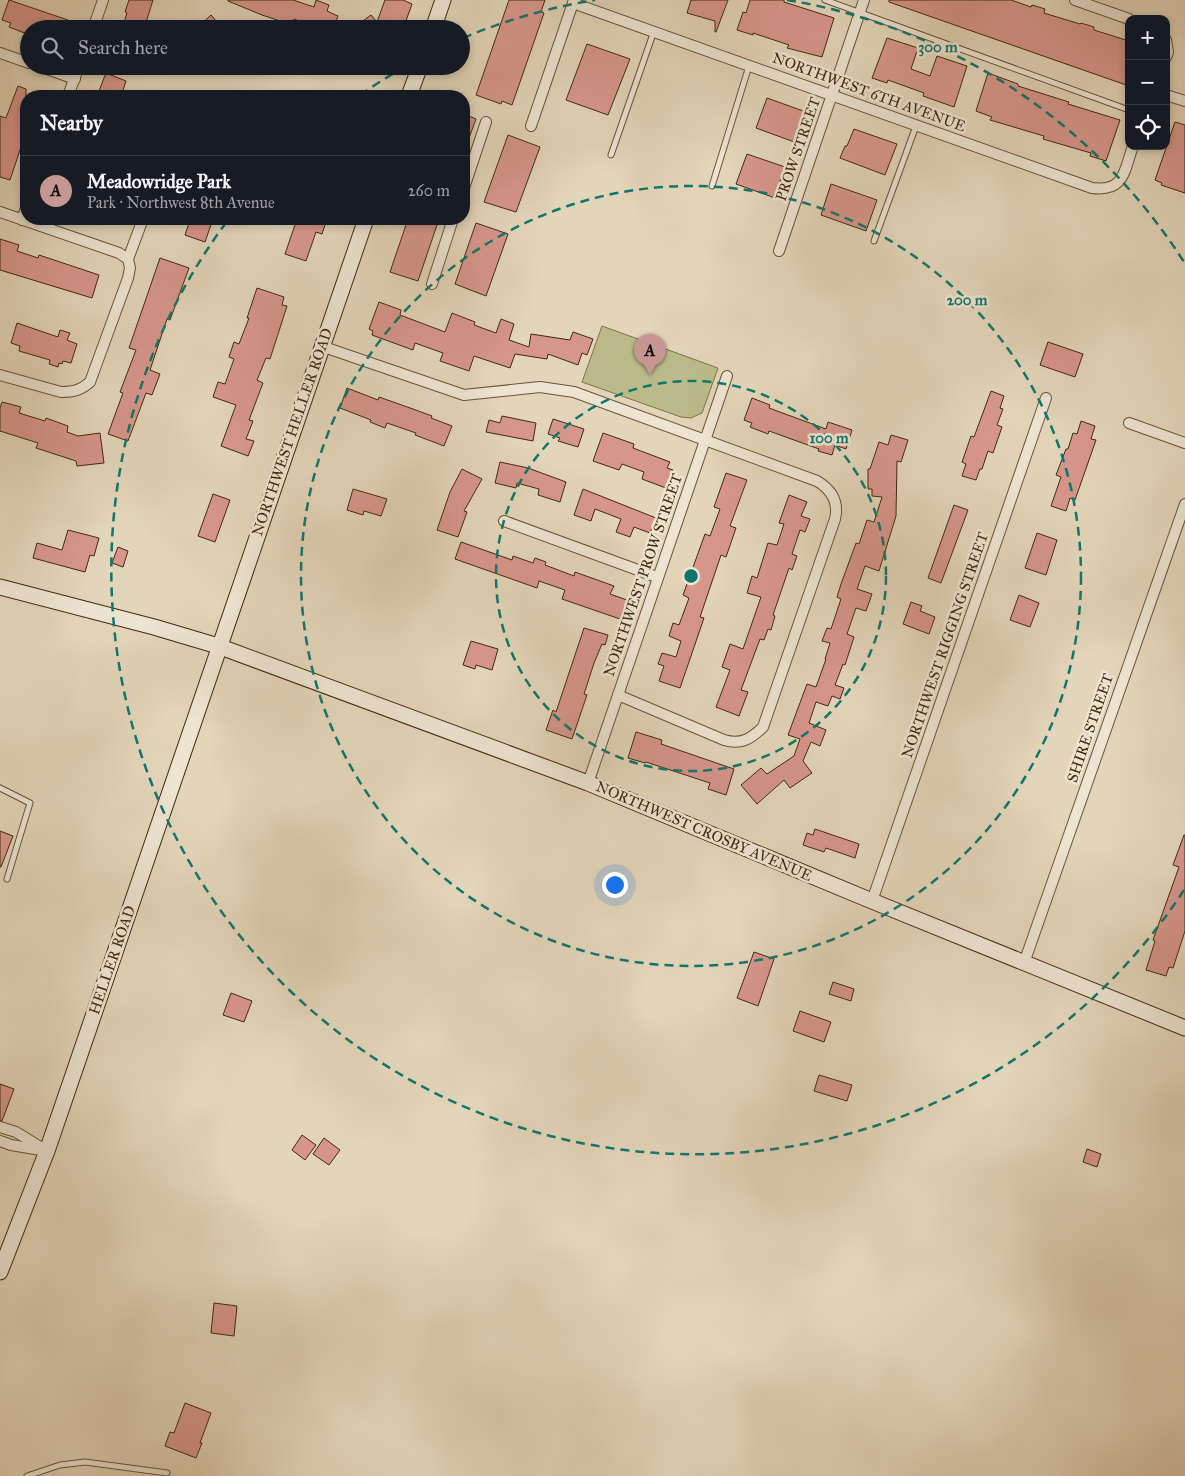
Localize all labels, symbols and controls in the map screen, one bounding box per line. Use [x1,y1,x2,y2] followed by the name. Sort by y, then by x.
[1125,15,1170,150] map controls
[1125,15,1170,60] button: +
[20,20,470,75] search box
[38,34,66,62] icon: search
[78,36,168,59] text: Search here
[918,38,958,57] text: 300 m
[770,49,968,135] street label: NORTHWEST 6TH AVENUE
[1125,60,1170,105] button: −
[772,95,824,203] street label: PROW STREET
[1125,105,1170,150] button: locate
[40,110,103,136] text: Nearby
[87,170,231,193] text: Meadowridge Park
[51,181,61,200] text: A
[408,181,450,200] text: 260 m
[87,193,275,212] text: Park · Northwest 8th Avenue
[947,291,988,309] text: 200 m
[248,326,336,538] street label: NORTHWEST HELLER ROAD
[634,334,666,375] pin: A
[809,429,849,447] text: 100 m
[600,471,686,679] street label: NORTHWEST PROW STREET
[898,530,992,760] street label: NORTHWEST RIGGING STREET
[682,567,700,585] centre of rings
[1063,671,1117,785] street label: SHIRE STREET
[593,777,815,885] street label: NORTHWEST CROSBY AVENUE
[602,872,628,898] your location
[85,903,139,1017] street label: HELLER ROAD

